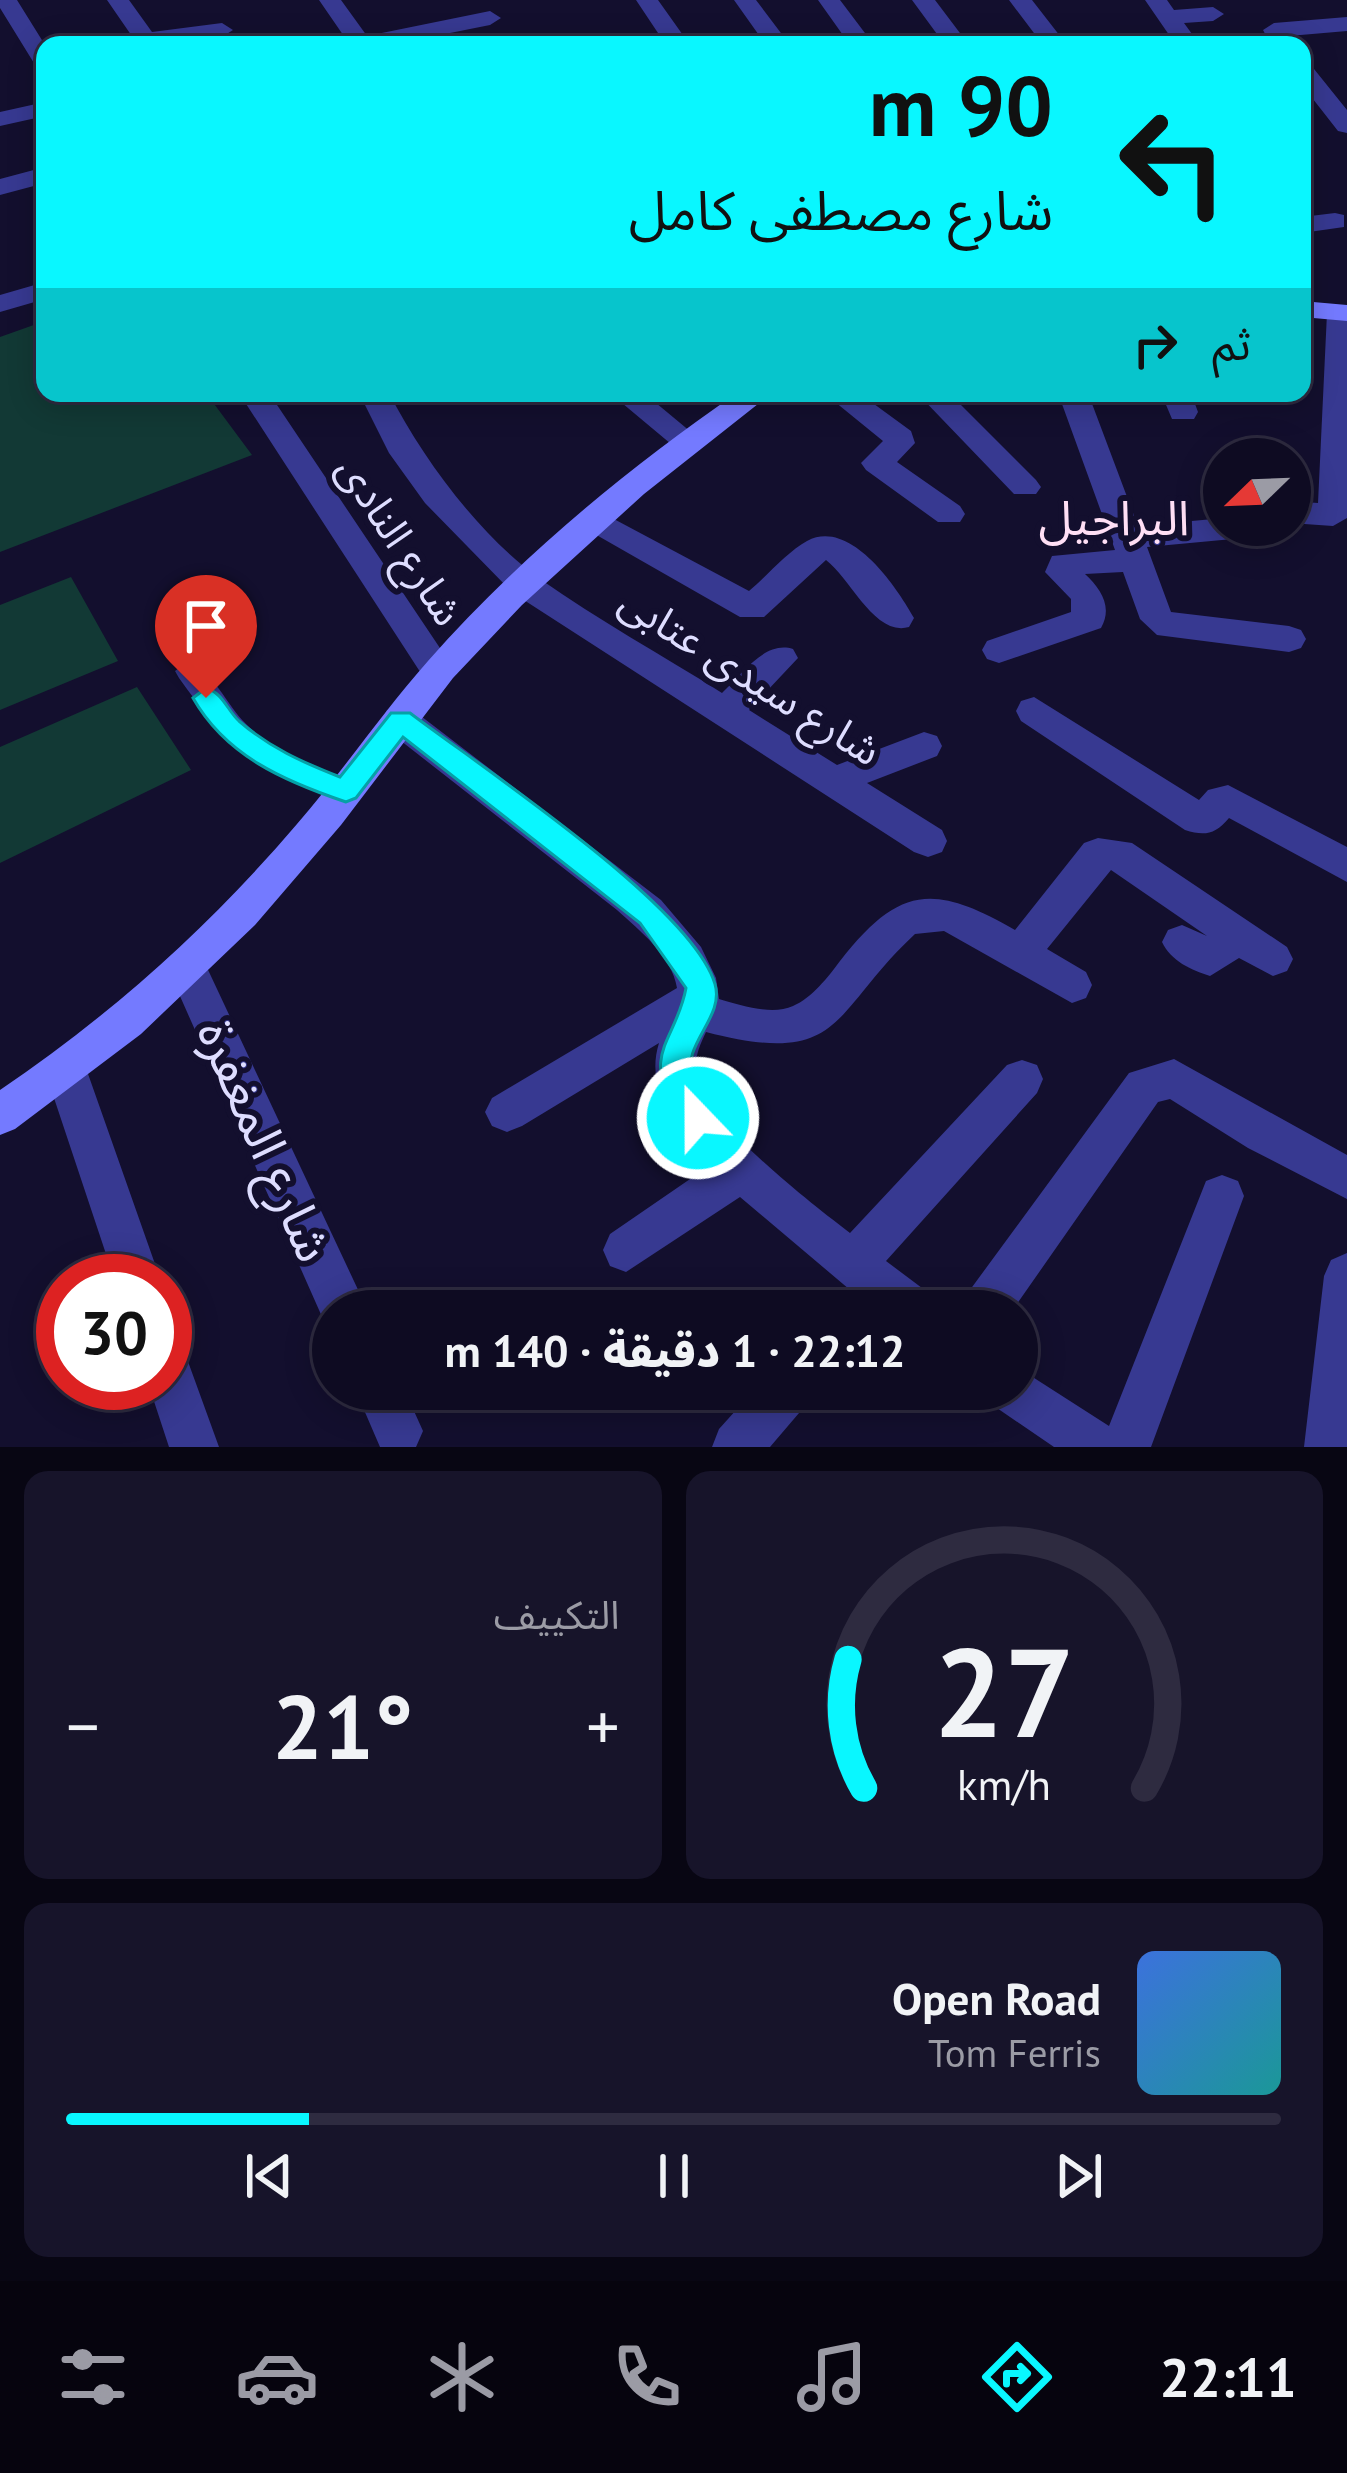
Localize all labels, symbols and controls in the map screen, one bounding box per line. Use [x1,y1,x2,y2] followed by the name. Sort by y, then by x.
[869,50,1053,159] text: 90 m
[1095,84,1251,240] icon: left
[629,175,1053,245] text: شارع مصطفى كامل
[1122,312,1188,378] icon: right
[1212,314,1251,372] text: ثم
[1203,438,1311,546] north arrow
[1203,438,1311,546] map controls
[321,444,477,638] street label: شارع النادى
[1039,486,1189,548] district label: البراجيل
[607,573,892,782] street label: شارع سيدى عتابى
[155,575,257,698] pin
[173,593,239,659] icon: arrive
[178,1008,349,1274] street label: شارع المغفرة
[635,1055,761,1181] position arrow
[36,1254,192,1410] speed limit sign: 30
[444,1321,906,1379] text: 22:12 · 1 دقيقة · 140 m
[494,1589,620,1640] text: التكييف
[933,1610,1075,1771] text: 27
[272,1667,413,1784] text: 21°
[66,1683,99,1768] text: −
[586,1683,619,1768] text: +
[957,1756,1051,1812] text: km/h
[892,1969,1101,2027] text: Open Road
[928,2027,1101,2078] text: Tom Ferris
[236,2143,302,2209] icon: previous
[641,2143,707,2209] icon: pause
[1046,2143,1112,2209] icon: next
[51,2335,135,2419] icon: filters
[235,2335,319,2419] icon: car
[420,2335,504,2419] icon: climate
[605,2335,689,2419] icon: phone
[790,2335,874,2419] icon: music
[975,2335,1059,2419] icon: directions
[1160,2342,1297,2412] text: 22:11

